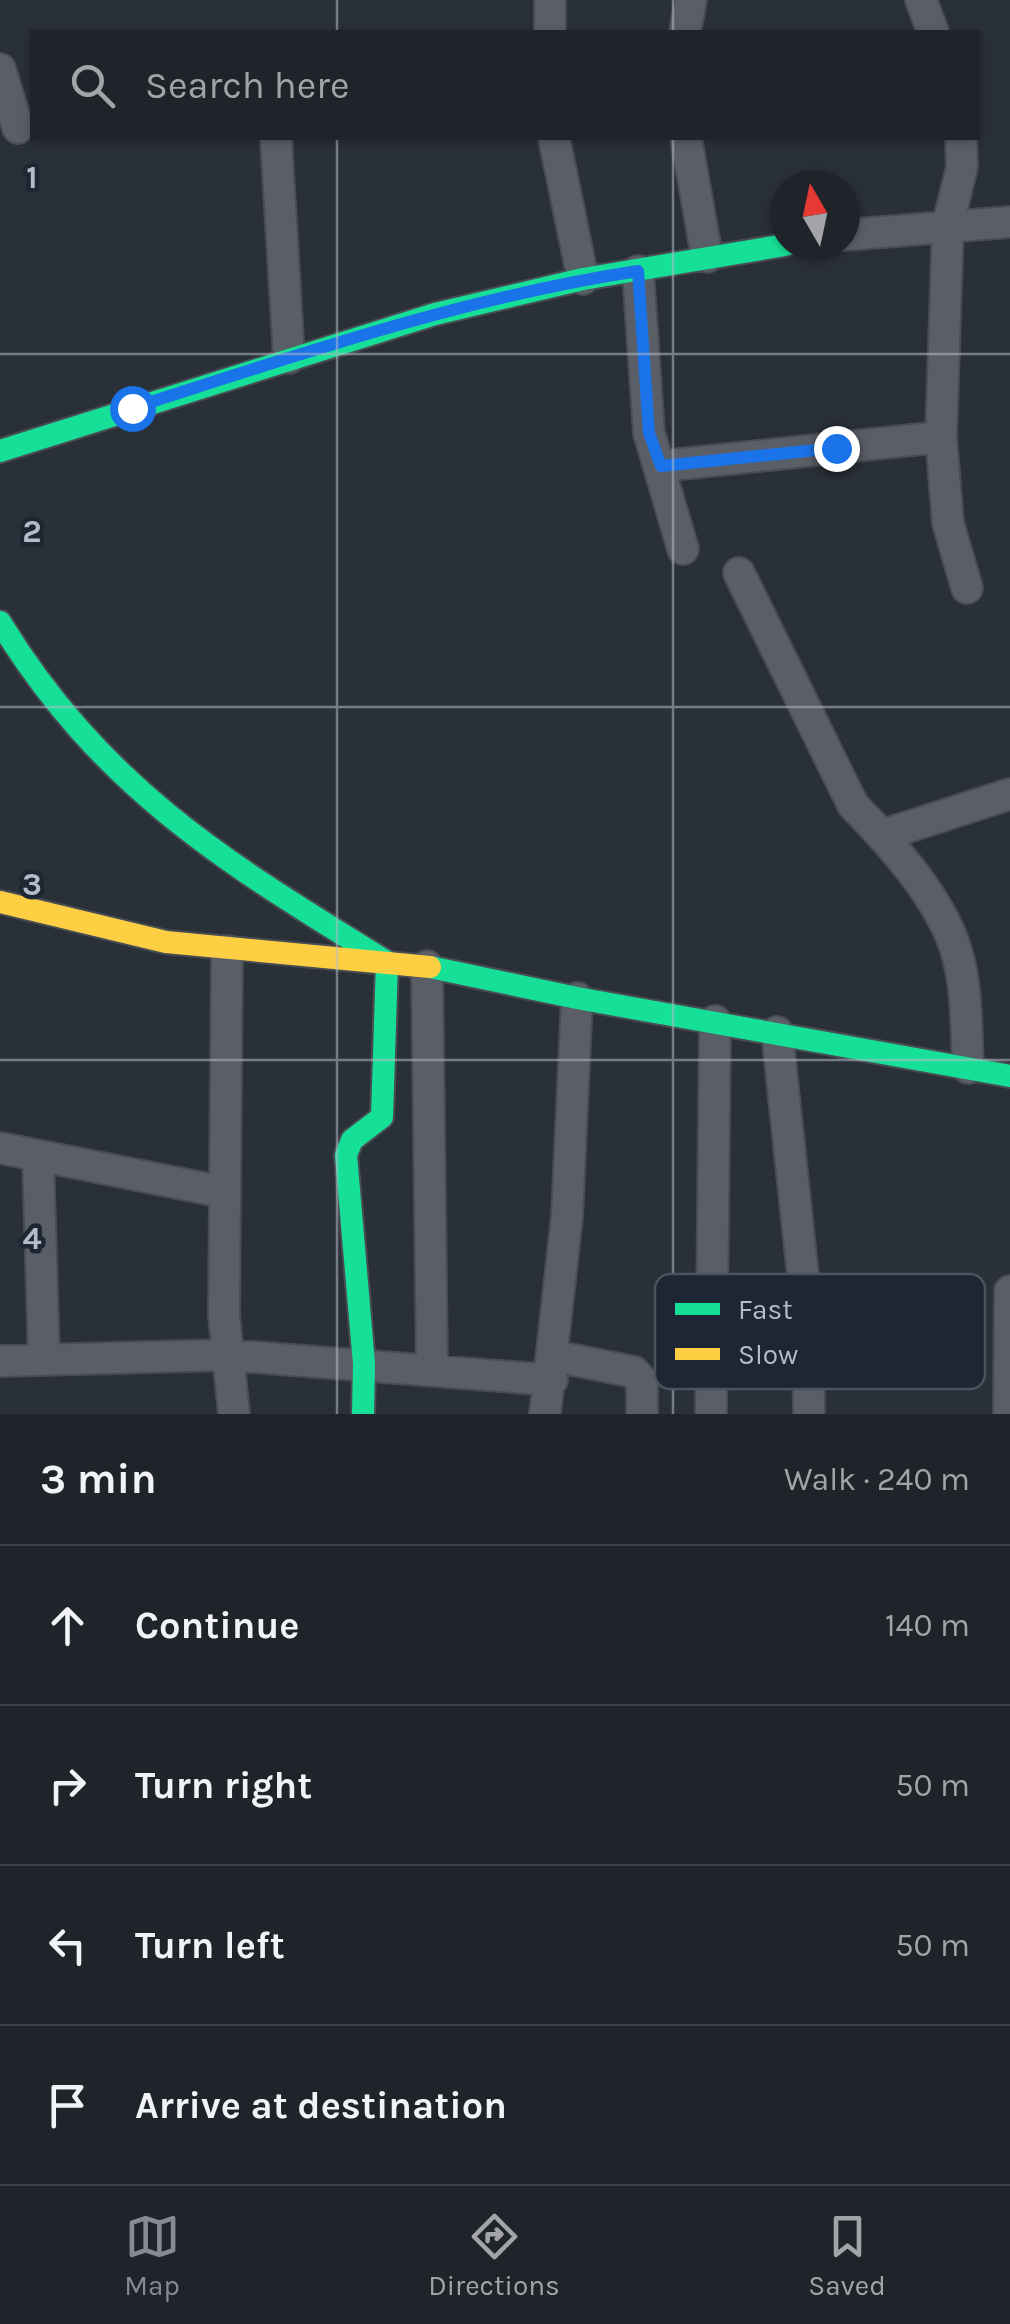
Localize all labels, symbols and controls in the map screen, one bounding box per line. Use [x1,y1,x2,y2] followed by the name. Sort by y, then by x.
[30,30,980,140] search box
[65,58,120,113] icon: search
[145,63,349,108] text: Search here
[26,159,38,196] text: 1
[770,170,860,260] north arrow
[110,386,156,432] route start
[814,426,860,472] route end
[22,513,42,550] text: 2
[22,866,42,903] text: 3
[22,1220,42,1257] text: 4
[655,1274,985,1389] legend
[738,1293,793,1326] text: Fast
[738,1338,798,1371] text: Slow
[40,1454,157,1504] text: 3 min
[784,1461,970,1498] text: Walk · 240 m
[40,1598,95,1653] icon: ahead
[135,1603,299,1648] text: Continue
[885,1607,970,1644] text: 140 m
[40,1758,95,1813] icon: right
[135,1763,312,1808] text: Turn right
[895,1767,970,1804] text: 50 m
[40,1918,95,1973] icon: left
[135,1923,285,1968] text: Turn left
[895,1927,970,1964] text: 50 m
[40,2078,95,2133] icon: arrive
[135,2083,507,2128] text: Arrive at destination
[124,2209,180,2302] tab: Map
[428,2209,560,2302] tab: Directions
[808,2209,886,2302] tab: Saved

